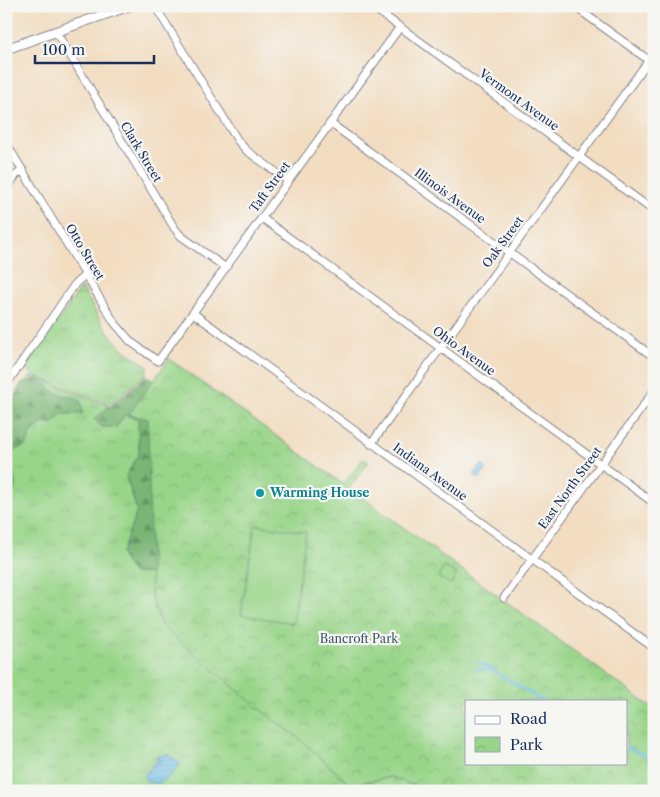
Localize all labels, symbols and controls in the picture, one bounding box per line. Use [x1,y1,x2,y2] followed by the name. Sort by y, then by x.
[35,32,154,64] scale bar
[42,40,85,59] text: 100 m
[476,65,562,134] street label: Vermont Avenue
[117,119,166,185] street label: Clark Street
[246,158,294,215] street label: Taft Street
[412,165,489,227] street label: Illinois Avenue
[479,212,527,270] street label: Oak Street
[63,221,108,283] street label: Otto Street
[430,323,499,379] street label: Ohio Avenue
[390,440,471,504] street label: Indiana Avenue
[535,443,605,532] street label: East North Street
[269,485,370,500] place label: Warming House
[254,487,266,499] marker: Warming House
[320,631,399,646] park label: Bancroft Park
[465,700,628,764] legend
[510,709,547,728] text: Road
[510,735,544,754] text: Park

